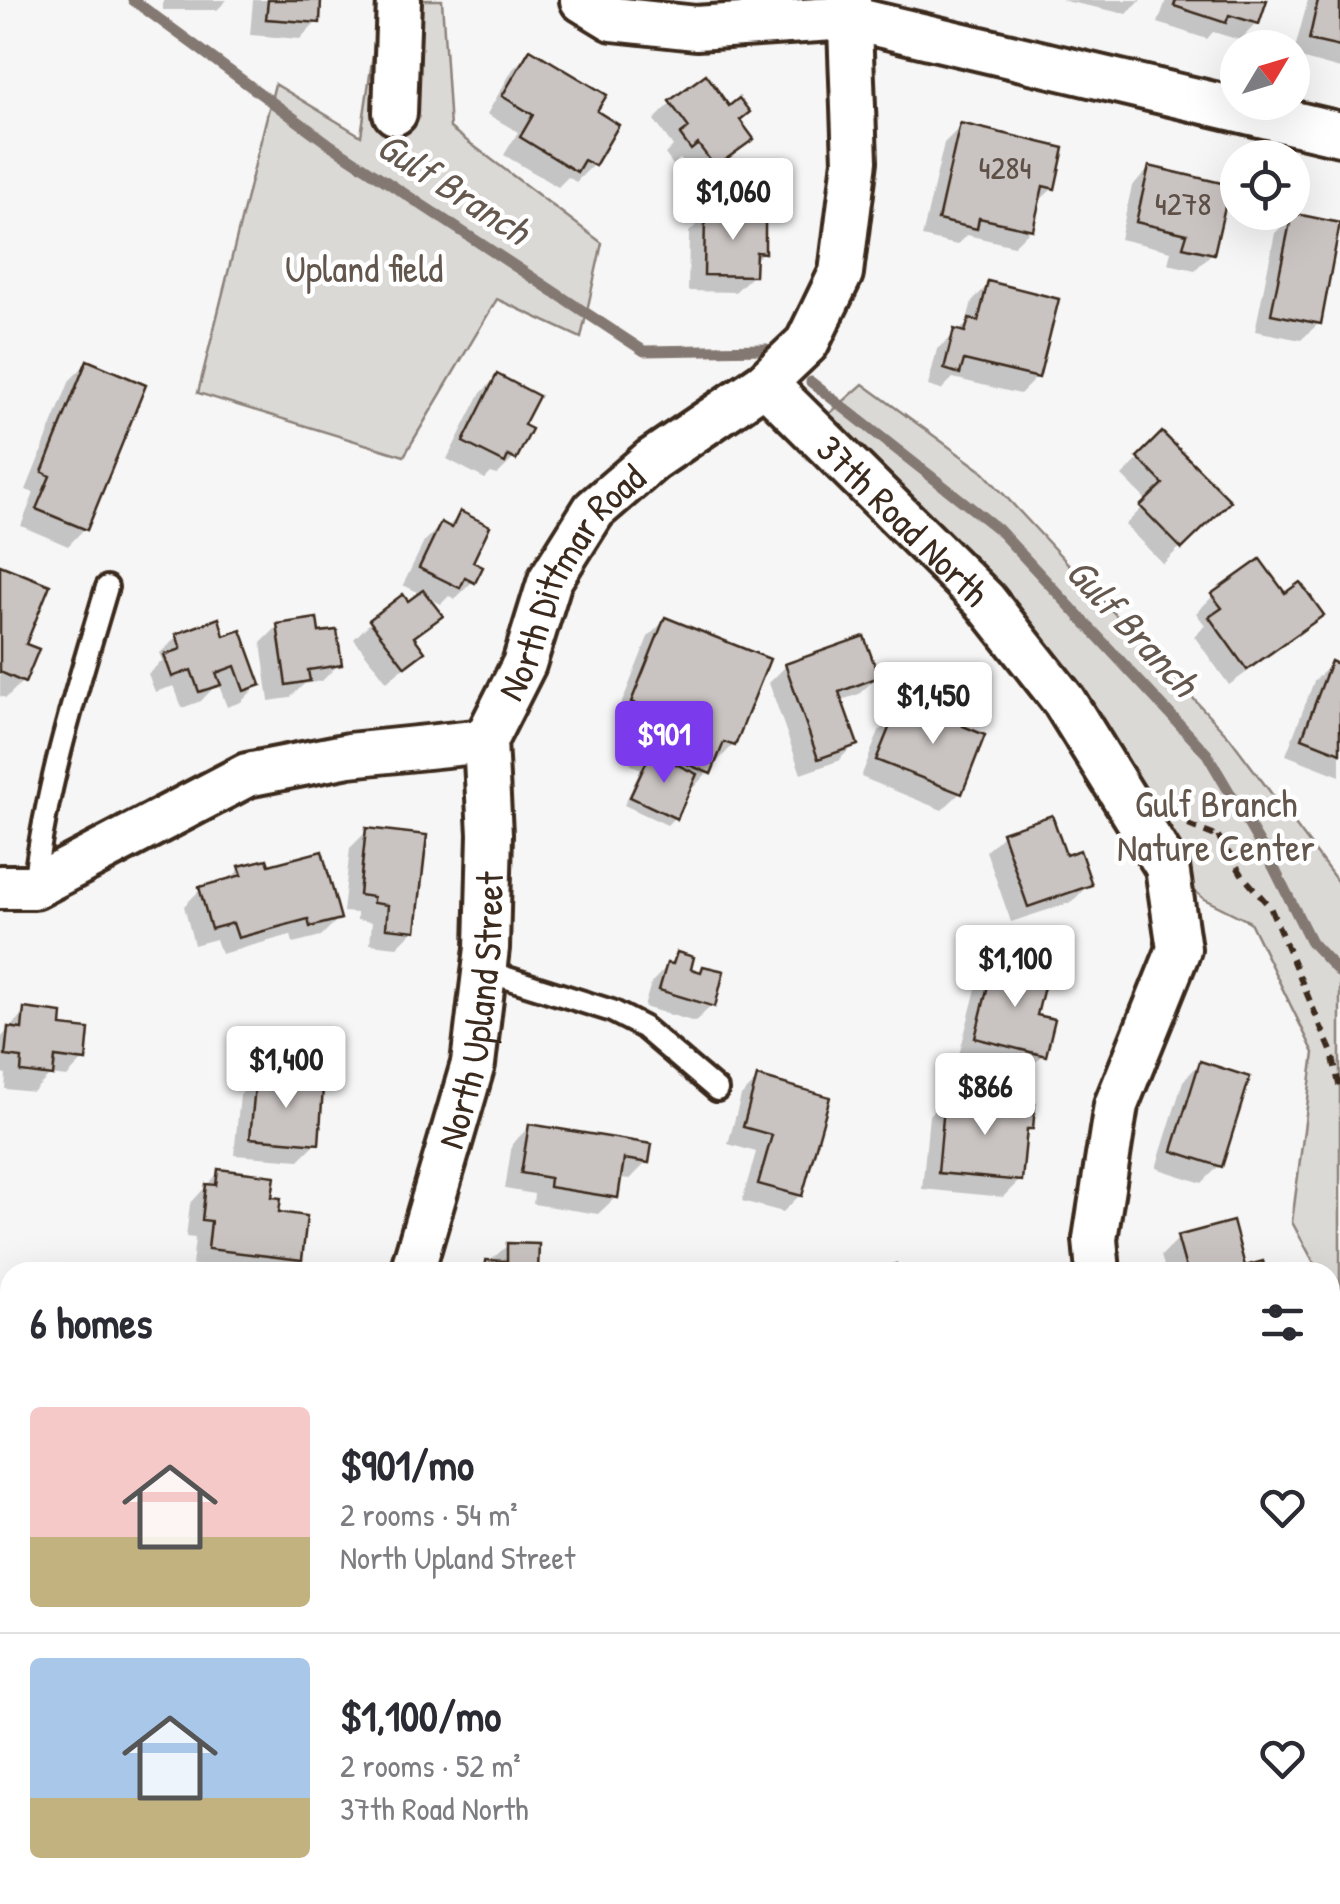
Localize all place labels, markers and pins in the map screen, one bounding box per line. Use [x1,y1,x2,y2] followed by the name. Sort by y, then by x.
[652,158,814,243] pin: $1,060
[852,662,1014,747] pin: $1,450
[605,701,723,786] pin: $901
[934,925,1096,1010] pin: $1,100
[205,1026,367,1111] pin: $1,400
[926,1053,1044,1138] pin: $866

